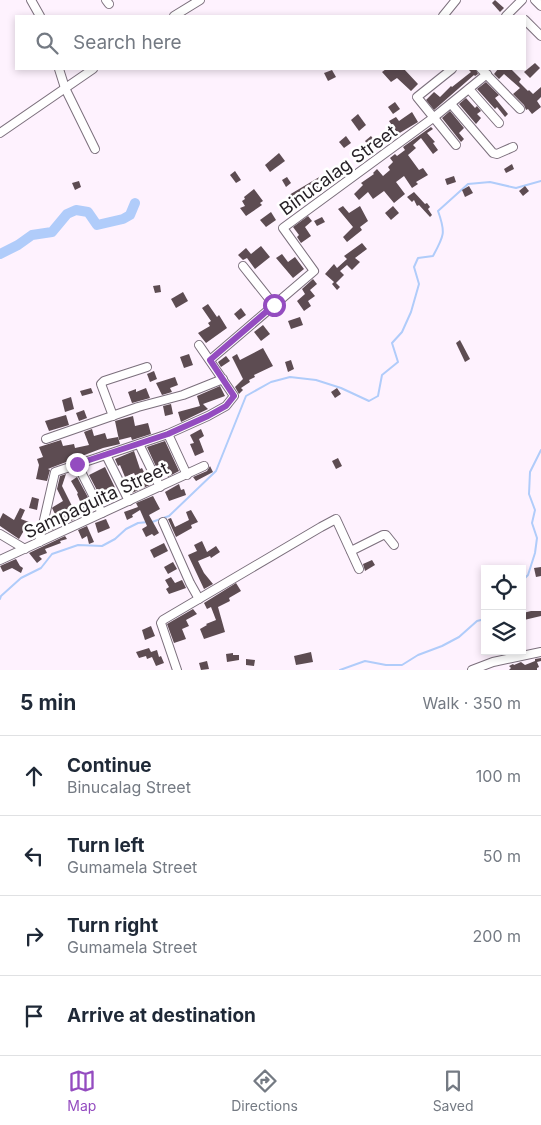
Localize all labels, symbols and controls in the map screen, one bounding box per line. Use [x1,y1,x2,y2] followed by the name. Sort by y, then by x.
[15,15,526,70] search box
[33,29,61,57] icon: search
[73,31,182,54] text: Search here
[275,120,401,219] street label: Binucalag Street
[263,294,286,317] route start
[66,453,89,476] route end
[21,457,172,543] street label: Sampaguita Street
[481,565,526,655] map controls
[481,565,526,610] button: locate
[481,610,526,655] button: layers
[20,690,76,715] text: 5 min
[423,693,521,713] text: Walk · 350 m
[67,754,152,777] text: Continue
[20,762,48,790] icon: ahead
[476,766,521,786] text: 100 m
[67,777,191,797] text: Binucalag Street
[67,834,145,857] text: Turn left
[20,842,48,870] icon: left
[483,846,521,866] text: 50 m
[67,857,197,877] text: Gumamela Street
[67,914,158,937] text: Turn right
[20,922,48,950] icon: right
[473,926,521,946] text: 200 m
[67,937,197,957] text: Gumamela Street
[20,1002,48,1030] icon: arrive
[67,1004,256,1027] text: Arrive at destination
[67,1067,96,1114] tab: Map
[231,1067,298,1114] tab: Directions
[433,1067,474,1114] tab: Saved

